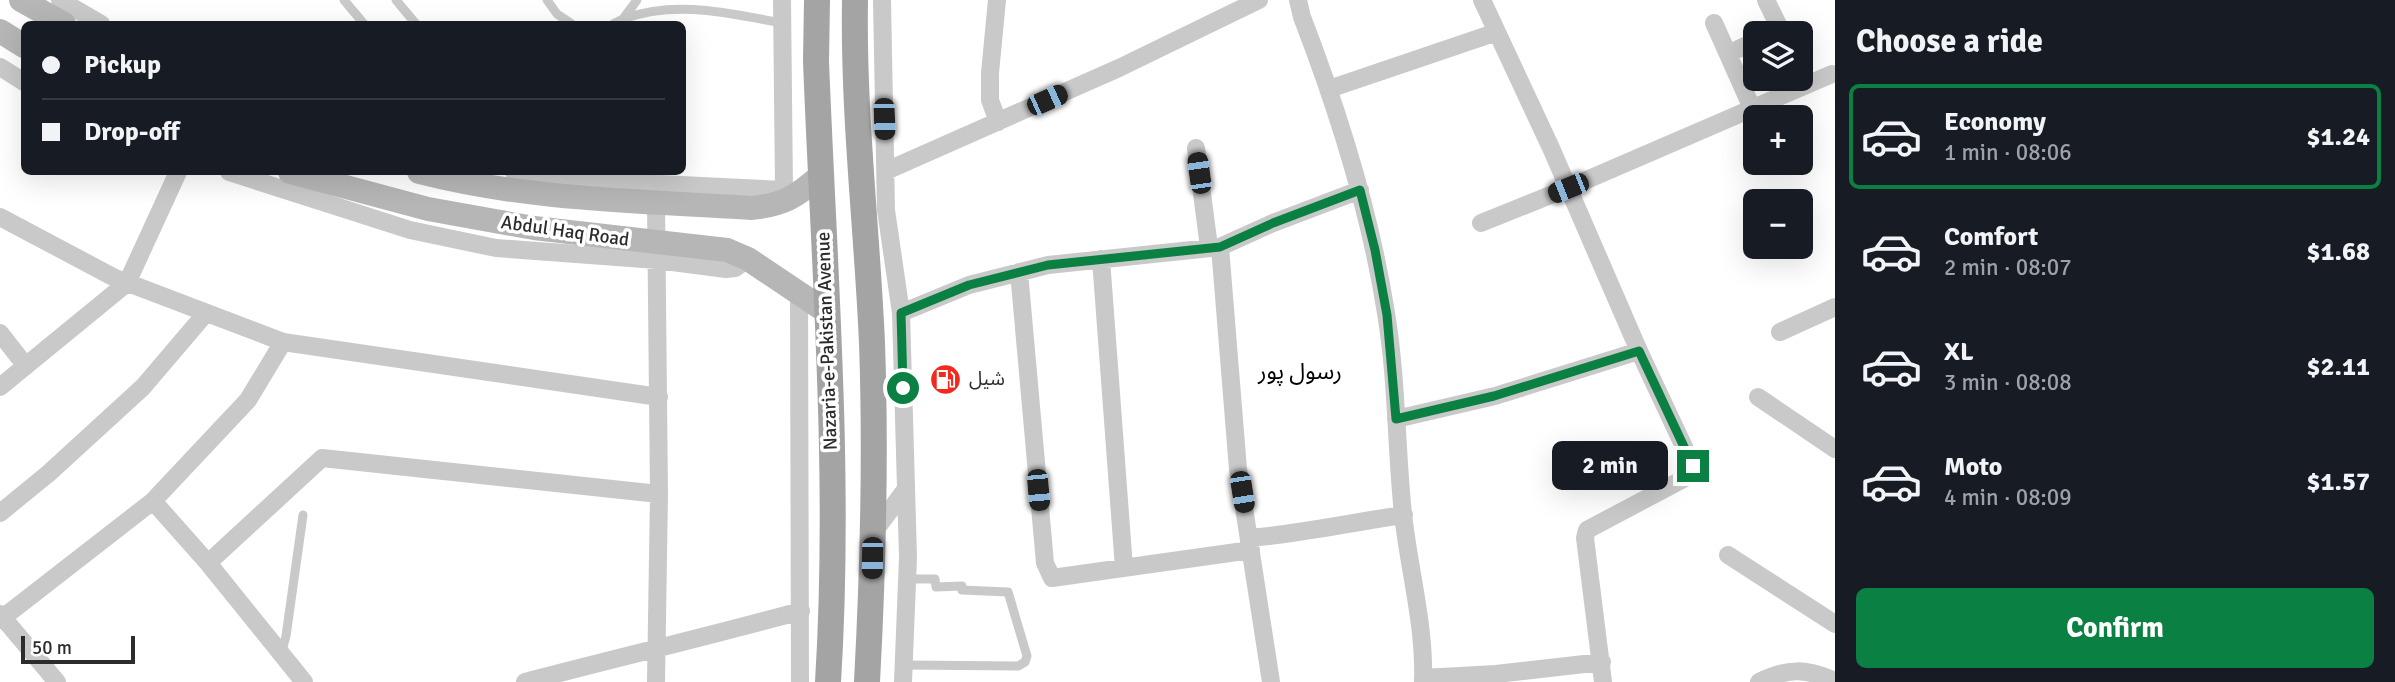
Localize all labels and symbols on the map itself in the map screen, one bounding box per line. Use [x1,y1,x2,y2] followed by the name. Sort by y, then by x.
[1024,82,1071,118] car
[873,98,896,140] car
[1186,151,1213,195] car
[1545,170,1592,206] car
[499,210,631,252] street label: Abdul Haq Road
[811,231,843,451] street label: Nazaria-e-Pakistan Avenue
[1257,357,1342,386] district label: رسول پور
[929,362,963,396] fuel station icon: شیل
[969,367,1005,391] place label: شیل
[887,372,919,404] route start
[1553,442,1668,490] callout: 2 min
[1677,450,1709,482] route end
[1026,468,1051,512] car
[1229,470,1256,514] car
[862,537,883,579] car
[21,633,135,665] scale bar

